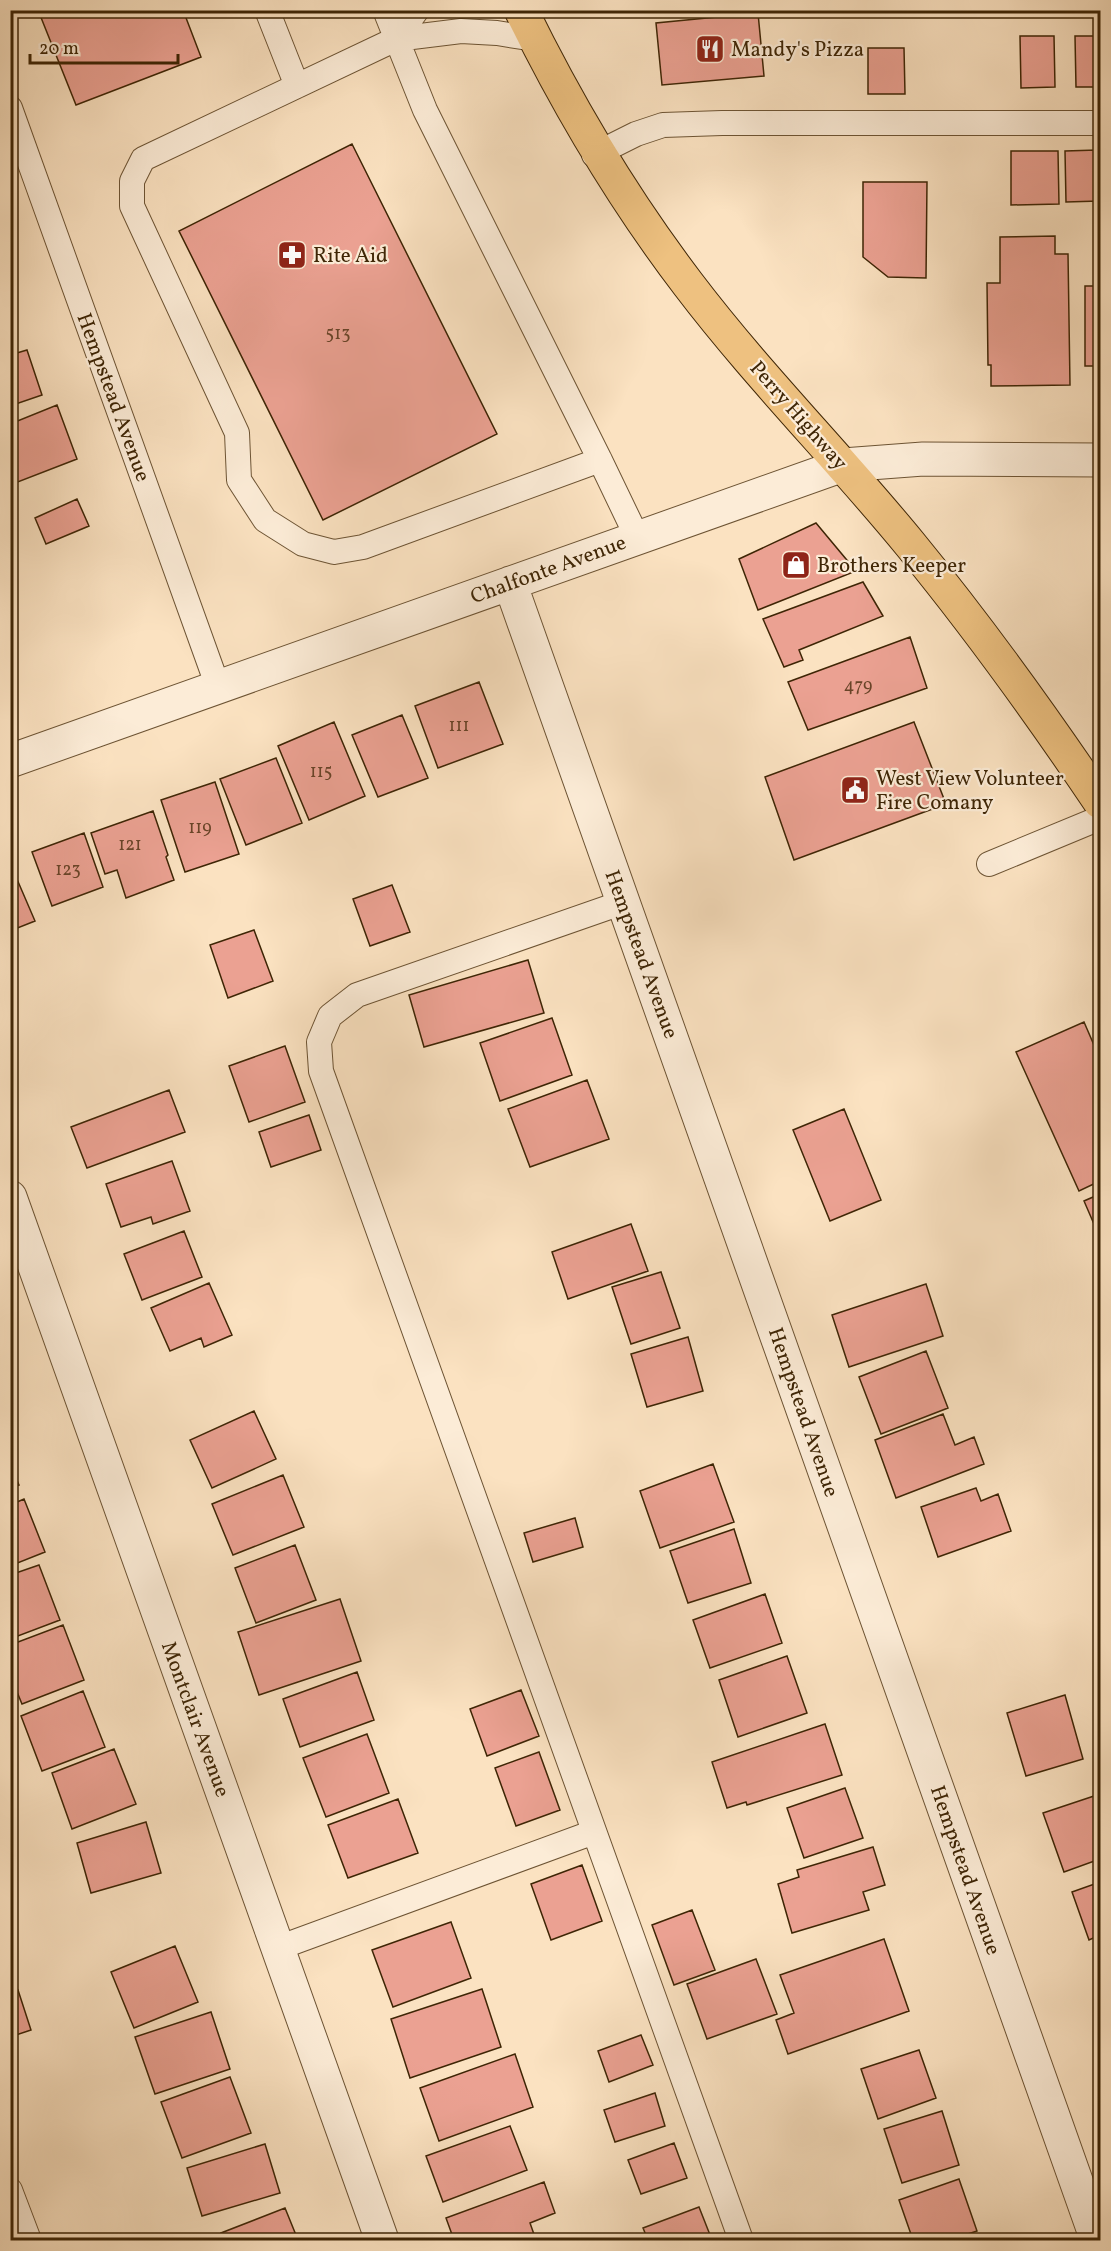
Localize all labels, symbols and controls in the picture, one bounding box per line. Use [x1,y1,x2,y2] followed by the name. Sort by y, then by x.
[30,27,178,65] scale bar
[694,33,726,65] restaurant icon: Mandy's Pizza
[731,36,864,65] place label: Mandy's Pizza
[39,37,79,62] text: 20 m
[276,239,308,271] pharmacy icon: Rite Aid
[313,242,388,271] place label: Rite Aid
[69,309,157,486] street label: Hempstead Avenue
[326,322,350,347] house number: 513
[742,355,854,477] street label: Perry Highway
[467,529,630,612] street label: Chalfonte Avenue
[780,549,812,581] shop icon: Brothers Keeper
[817,552,966,581] place label: Brothers Keeper
[844,674,872,699] house number: 479
[449,714,469,739] house number: 111
[310,760,332,785] house number: 115
[876,765,1064,818] place label: West View Volunteer Fire Comany
[839,774,871,806] public building icon: West View Volunteer Fire Comany
[188,816,212,841] house number: 119
[118,833,142,858] house number: 121
[55,858,81,883] house number: 123
[597,866,685,1043] street label: Hempstead Avenue
[760,1324,845,1501] street label: Hempstead Avenue
[153,1638,236,1801] street label: Montclair Avenue
[922,1782,1007,1959] street label: Hempstead Avenue

